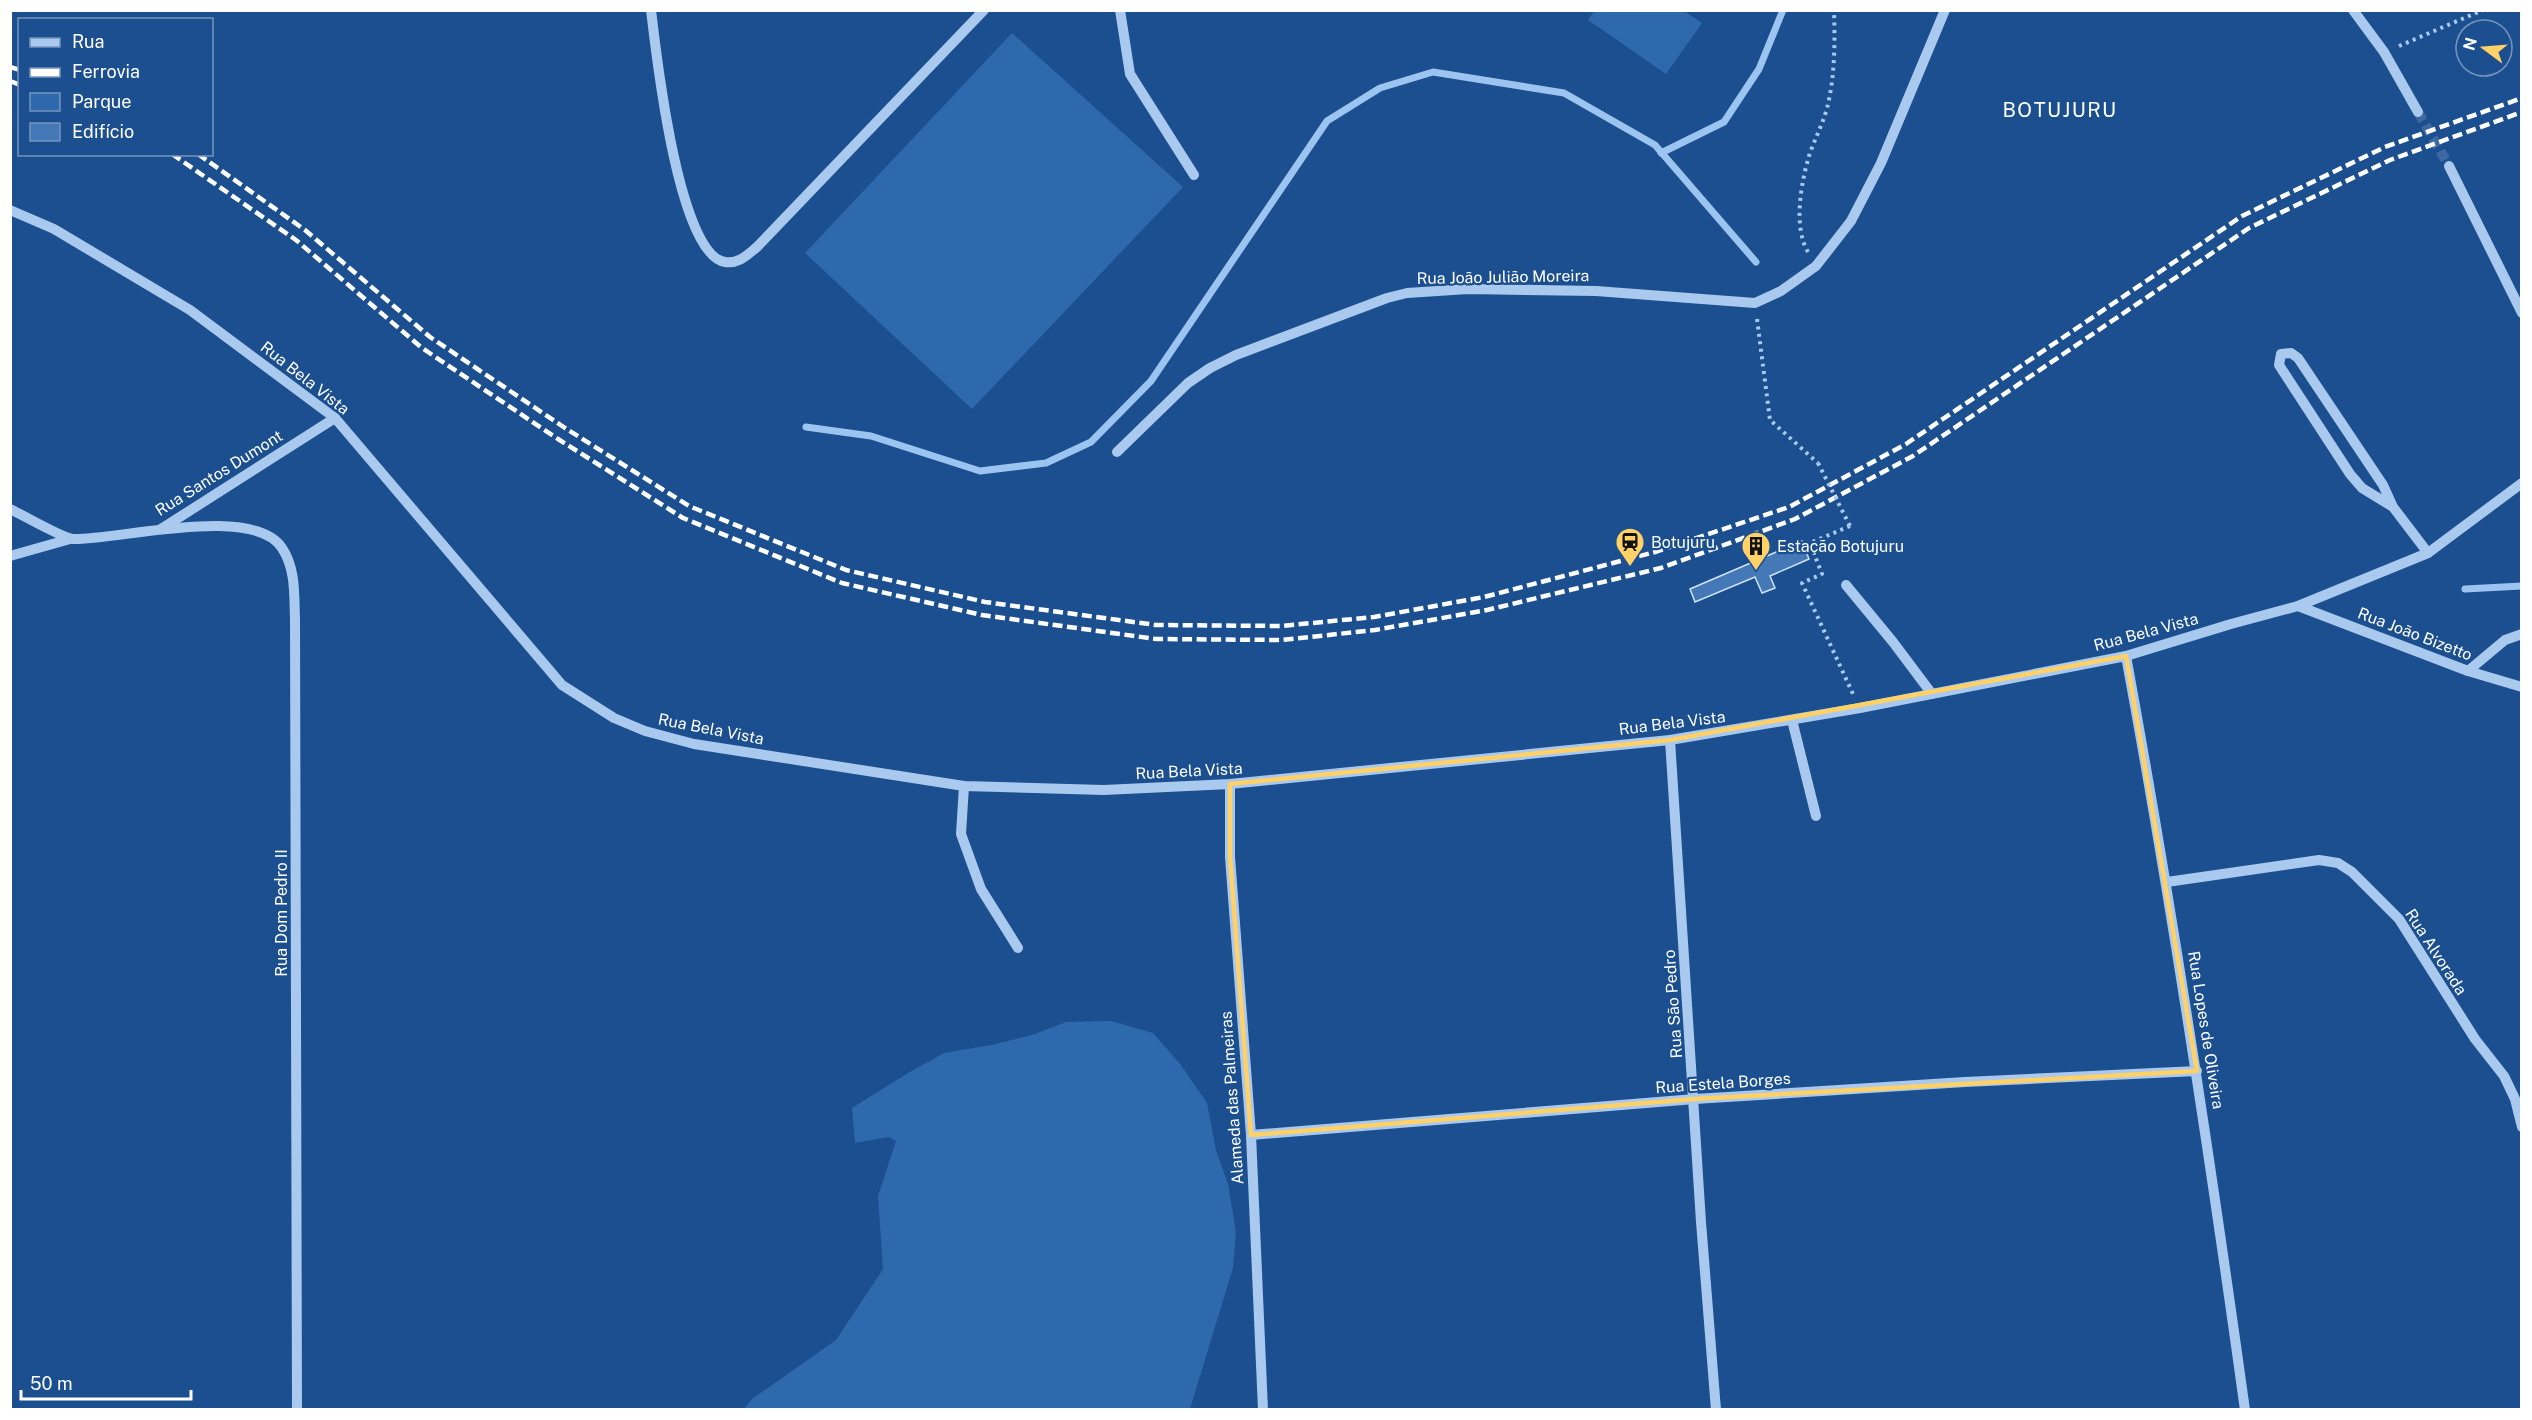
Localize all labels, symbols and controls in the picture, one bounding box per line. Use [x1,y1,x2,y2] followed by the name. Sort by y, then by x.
[18,18,213,156] legend
[2454,18,2514,78] north arrow
[72,31,104,52] text: Rua
[2459,35,2481,53] text: N
[72,61,140,82] text: Ferrovia
[72,91,132,112] text: Parque
[2002,98,2118,122] district label: BOTUJURU
[72,121,134,142] text: Edifício
[1416,266,1590,288] street label: Rua João Julião Moreira
[257,337,353,419] street label: Rua Bela Vista
[152,426,286,520] street label: Rua Santos Dumont
[1614,526,1646,568] station icon: Botujuru
[1740,530,1772,572] building icon: Estação Botujuru
[1651,533,1715,552] place label: Botujuru
[1777,537,1904,556] place label: Estação Botujuru
[2355,603,2475,665] street label: Rua João Bizetto
[2092,609,2200,655] street label: Rua Bela Vista
[1618,707,1726,739] street label: Rua Bela Vista
[656,709,766,749] street label: Rua Bela Vista
[1135,759,1243,783] street label: Rua Bela Vista
[272,849,291,977] street label: Rua Dom Pedro II
[2401,905,2471,999] street label: Rua Alvorada
[1660,949,1686,1059] street label: Rua São Pedro
[2184,950,2228,1110] street label: Rua Lopes de Oliveira
[1216,1011,1248,1185] street label: Alameda das Palmeiras
[1655,1069,1791,1097] street label: Rua Estela Borges
[21,1363,190,1401] scale bar
[30,1373,73,1394] text: 50 m

